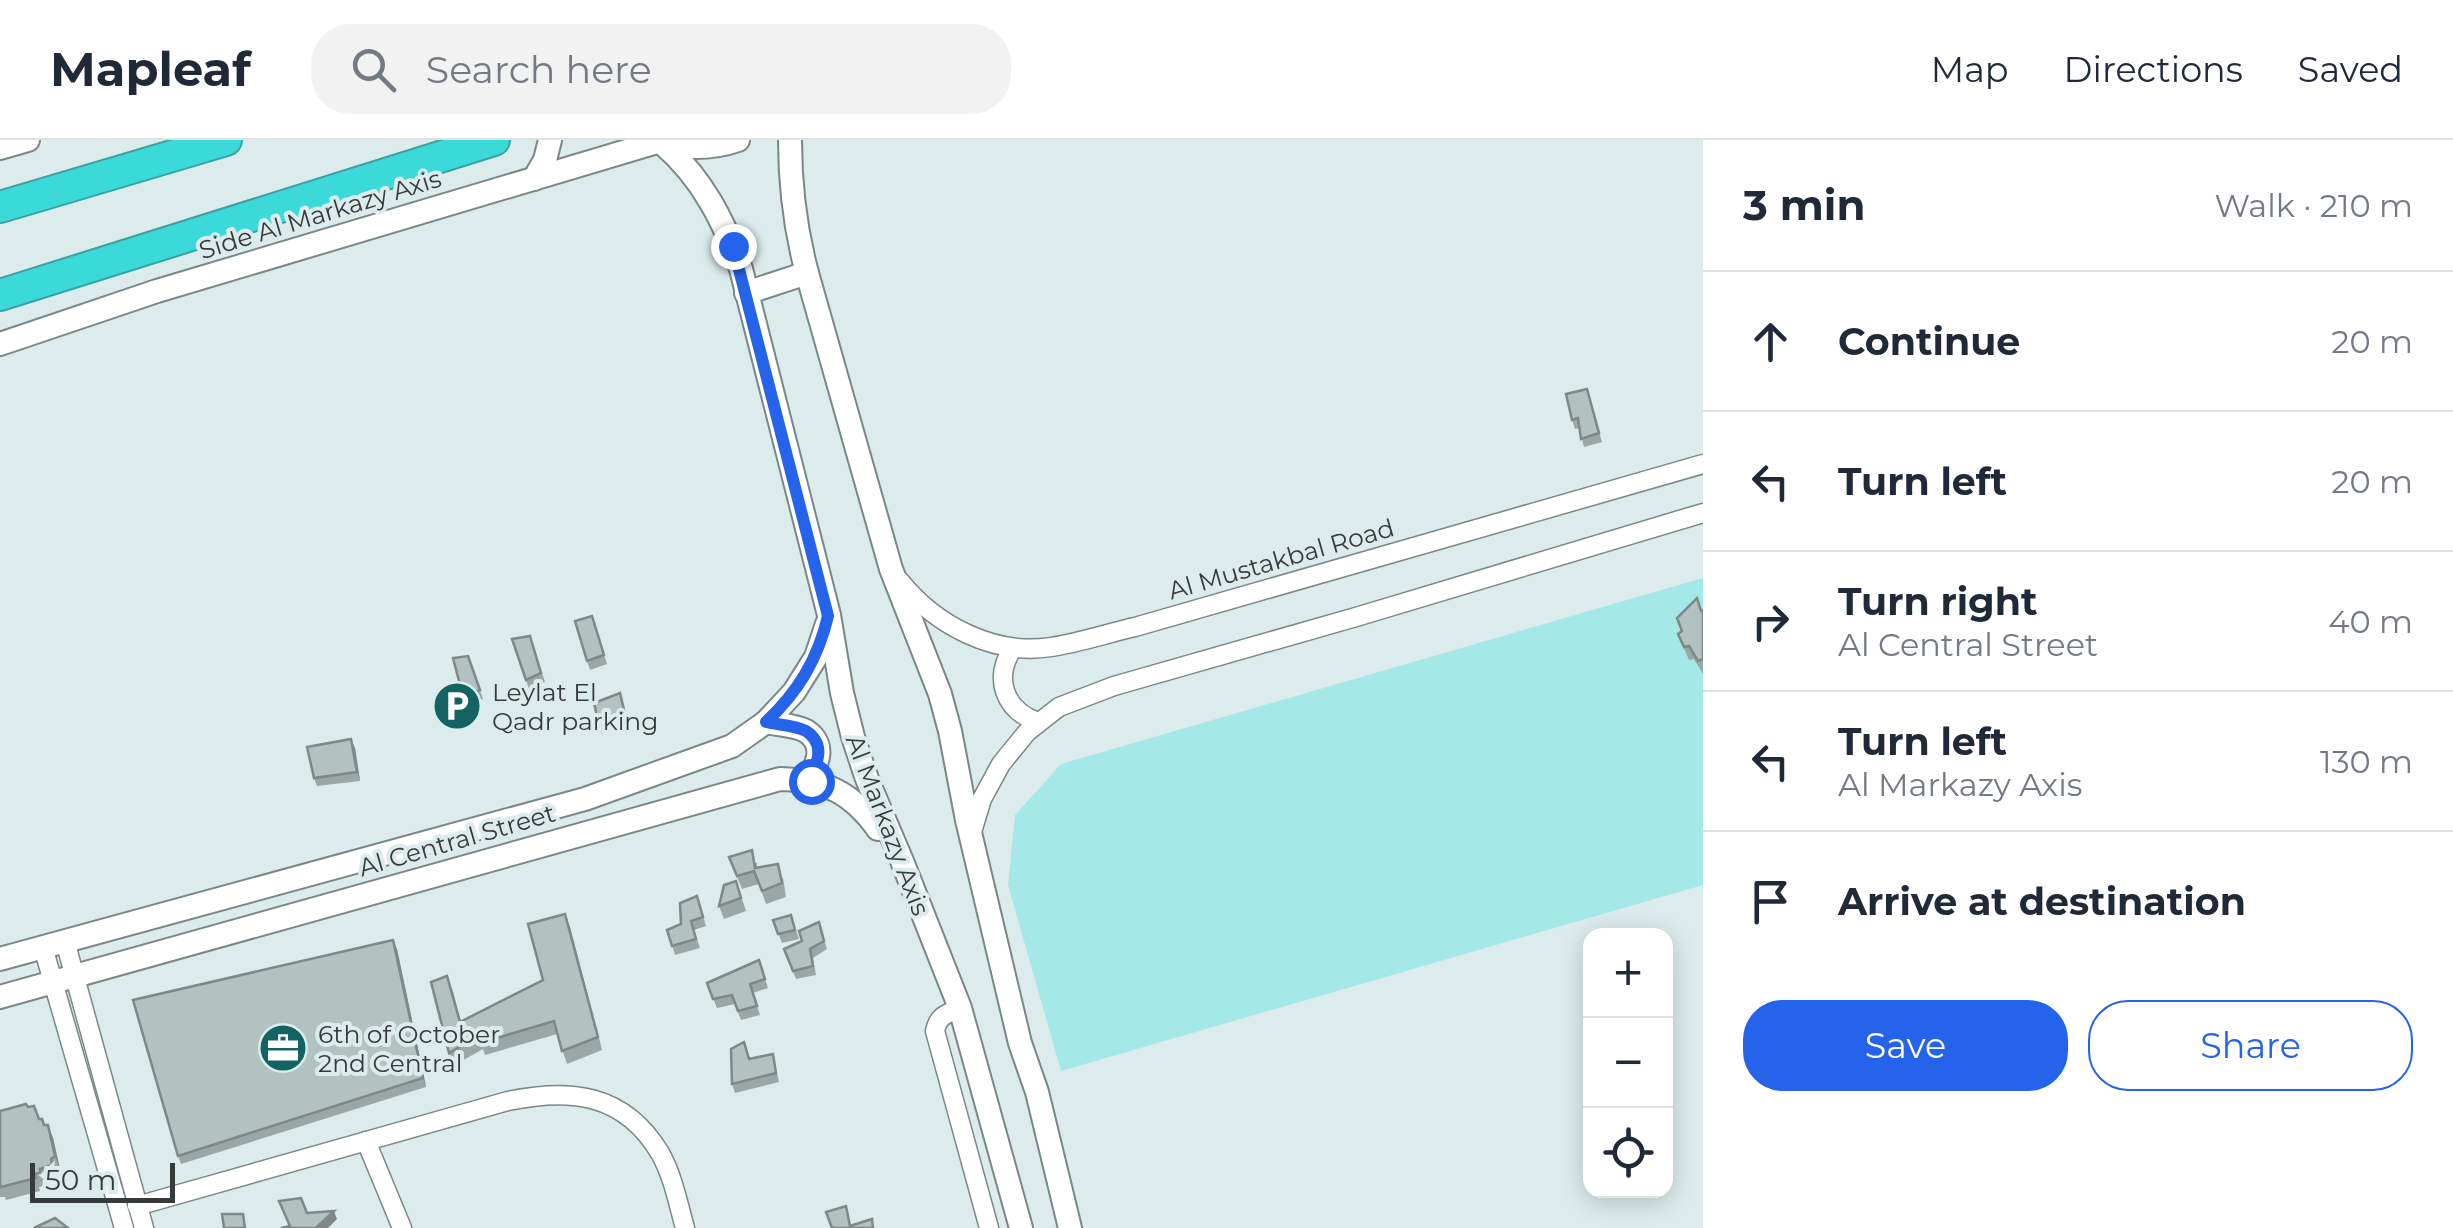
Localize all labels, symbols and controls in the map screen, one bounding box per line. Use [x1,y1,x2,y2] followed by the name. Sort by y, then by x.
[311,24,1011,114] search box
[50,40,251,98] text: Mapleaf
[346,42,401,97] icon: search
[426,46,652,93] text: Search here
[1931,48,2009,91] text: Map
[2064,48,2243,91] text: Directions
[2298,48,2403,91] text: Saved
[195,163,445,265] street label: Side Al Markazy Axis
[1743,179,1865,231] text: 3 min
[2215,186,2413,225] text: Walk · 210 m
[711,224,757,270] route end
[1743,314,1798,369] icon: ahead
[1838,318,2020,365] text: Continue
[2331,322,2413,361] text: 20 m
[1743,454,1798,509] icon: left
[1838,458,2007,505] text: Turn left
[2331,462,2413,501] text: 20 m
[1165,512,1397,606] street label: Al Mustakbal Road
[1838,578,2037,625] text: Turn right
[1743,594,1798,649] icon: right
[2328,602,2413,641] text: 40 m
[1838,625,2098,664] text: Al Central Street
[492,677,658,736] place label: Leylat El Qadr parking
[431,680,483,732] parking icon: Leylat El Qadr parking
[1838,718,2007,765] text: Turn left
[840,730,936,920] street label: Al Markazy Axis
[1743,734,1798,789] icon: left
[2320,742,2413,781] text: 130 m
[789,759,835,805] route start
[1838,765,2082,804] text: Al Markazy Axis
[355,798,559,882] street label: Al Central Street
[1743,874,1798,929] icon: arrive
[1838,878,2246,925] text: Arrive at destination
[1583,928,1673,1198] map controls
[1583,928,1673,1018] button: +
[1743,1000,2068,1091] button: Save
[2088,1000,2413,1091] button: Share
[1583,1018,1673,1108] button: −
[318,1019,500,1078] place label: 6th of October 2nd Central
[257,1022,309,1074] office icon: 6th of October 2nd Central
[1583,1108,1673,1198] button: locate
[30,1158,175,1202] scale bar
[45,1163,116,1197] text: 50 m

